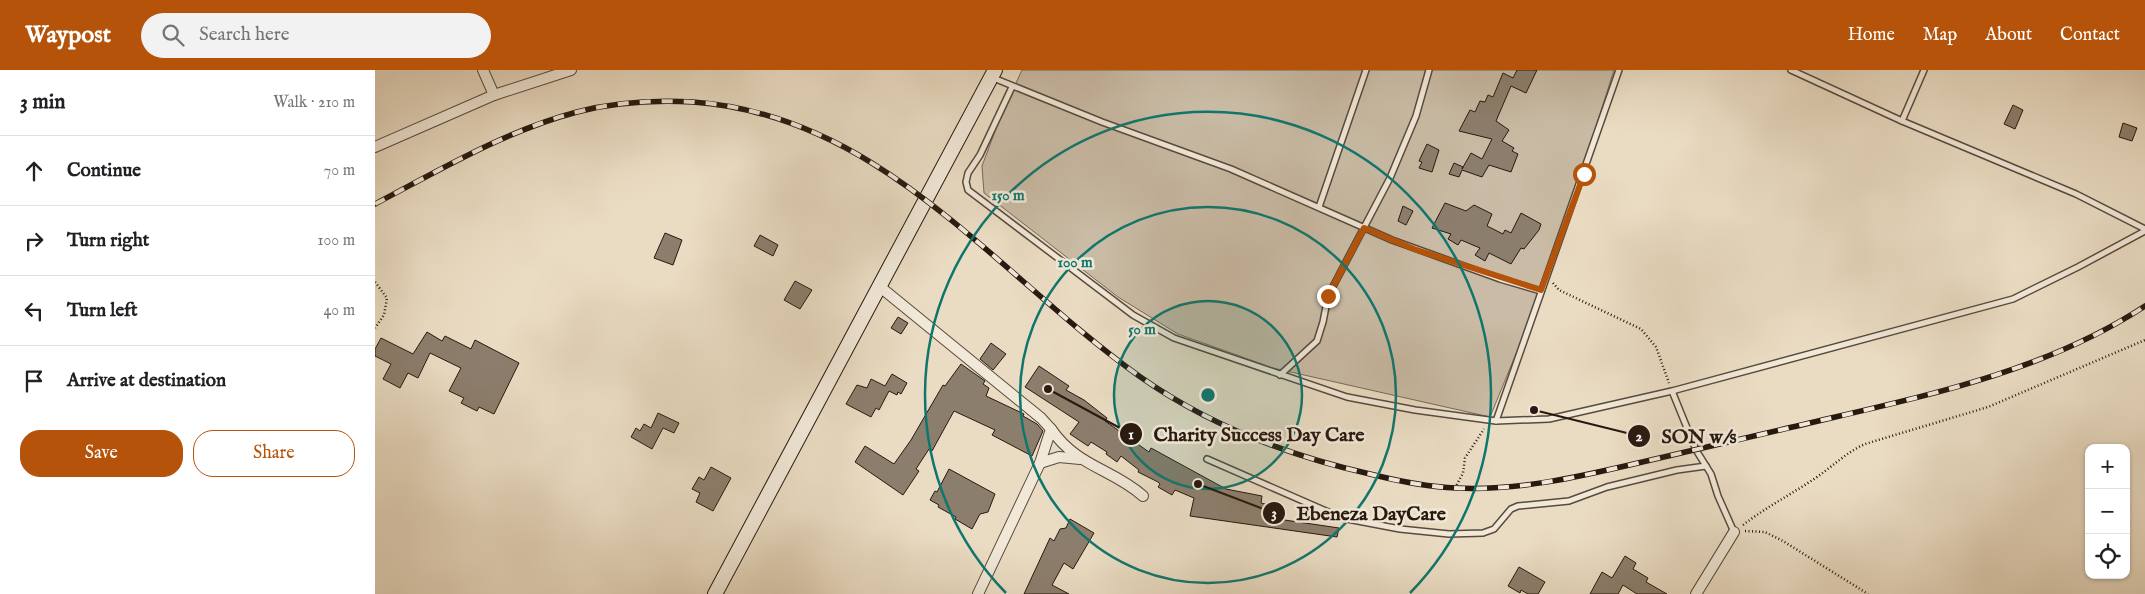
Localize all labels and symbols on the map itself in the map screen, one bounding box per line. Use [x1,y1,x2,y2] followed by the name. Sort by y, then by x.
[1573,163,1596,186] route start
[991,186,1025,205] text: 150 m
[1057,253,1093,272] text: 100 m
[1317,285,1340,308] route end
[1128,320,1156,339] text: 50 m
[1199,386,1217,404] centre of rings
[1119,417,1375,452] callout: Charity Success Day Care
[1626,419,1746,454] callout: SON w/s
[1154,423,1365,448] text: Charity Success Day Care
[1128,425,1134,444] text: 1
[1661,425,1737,450] text: SON w/s
[1635,427,1643,446] text: 2
[1262,496,1456,531] callout: Ebeneza DayCare
[1296,502,1447,527] text: Ebeneza DayCare
[1271,504,1277,523] text: 3

